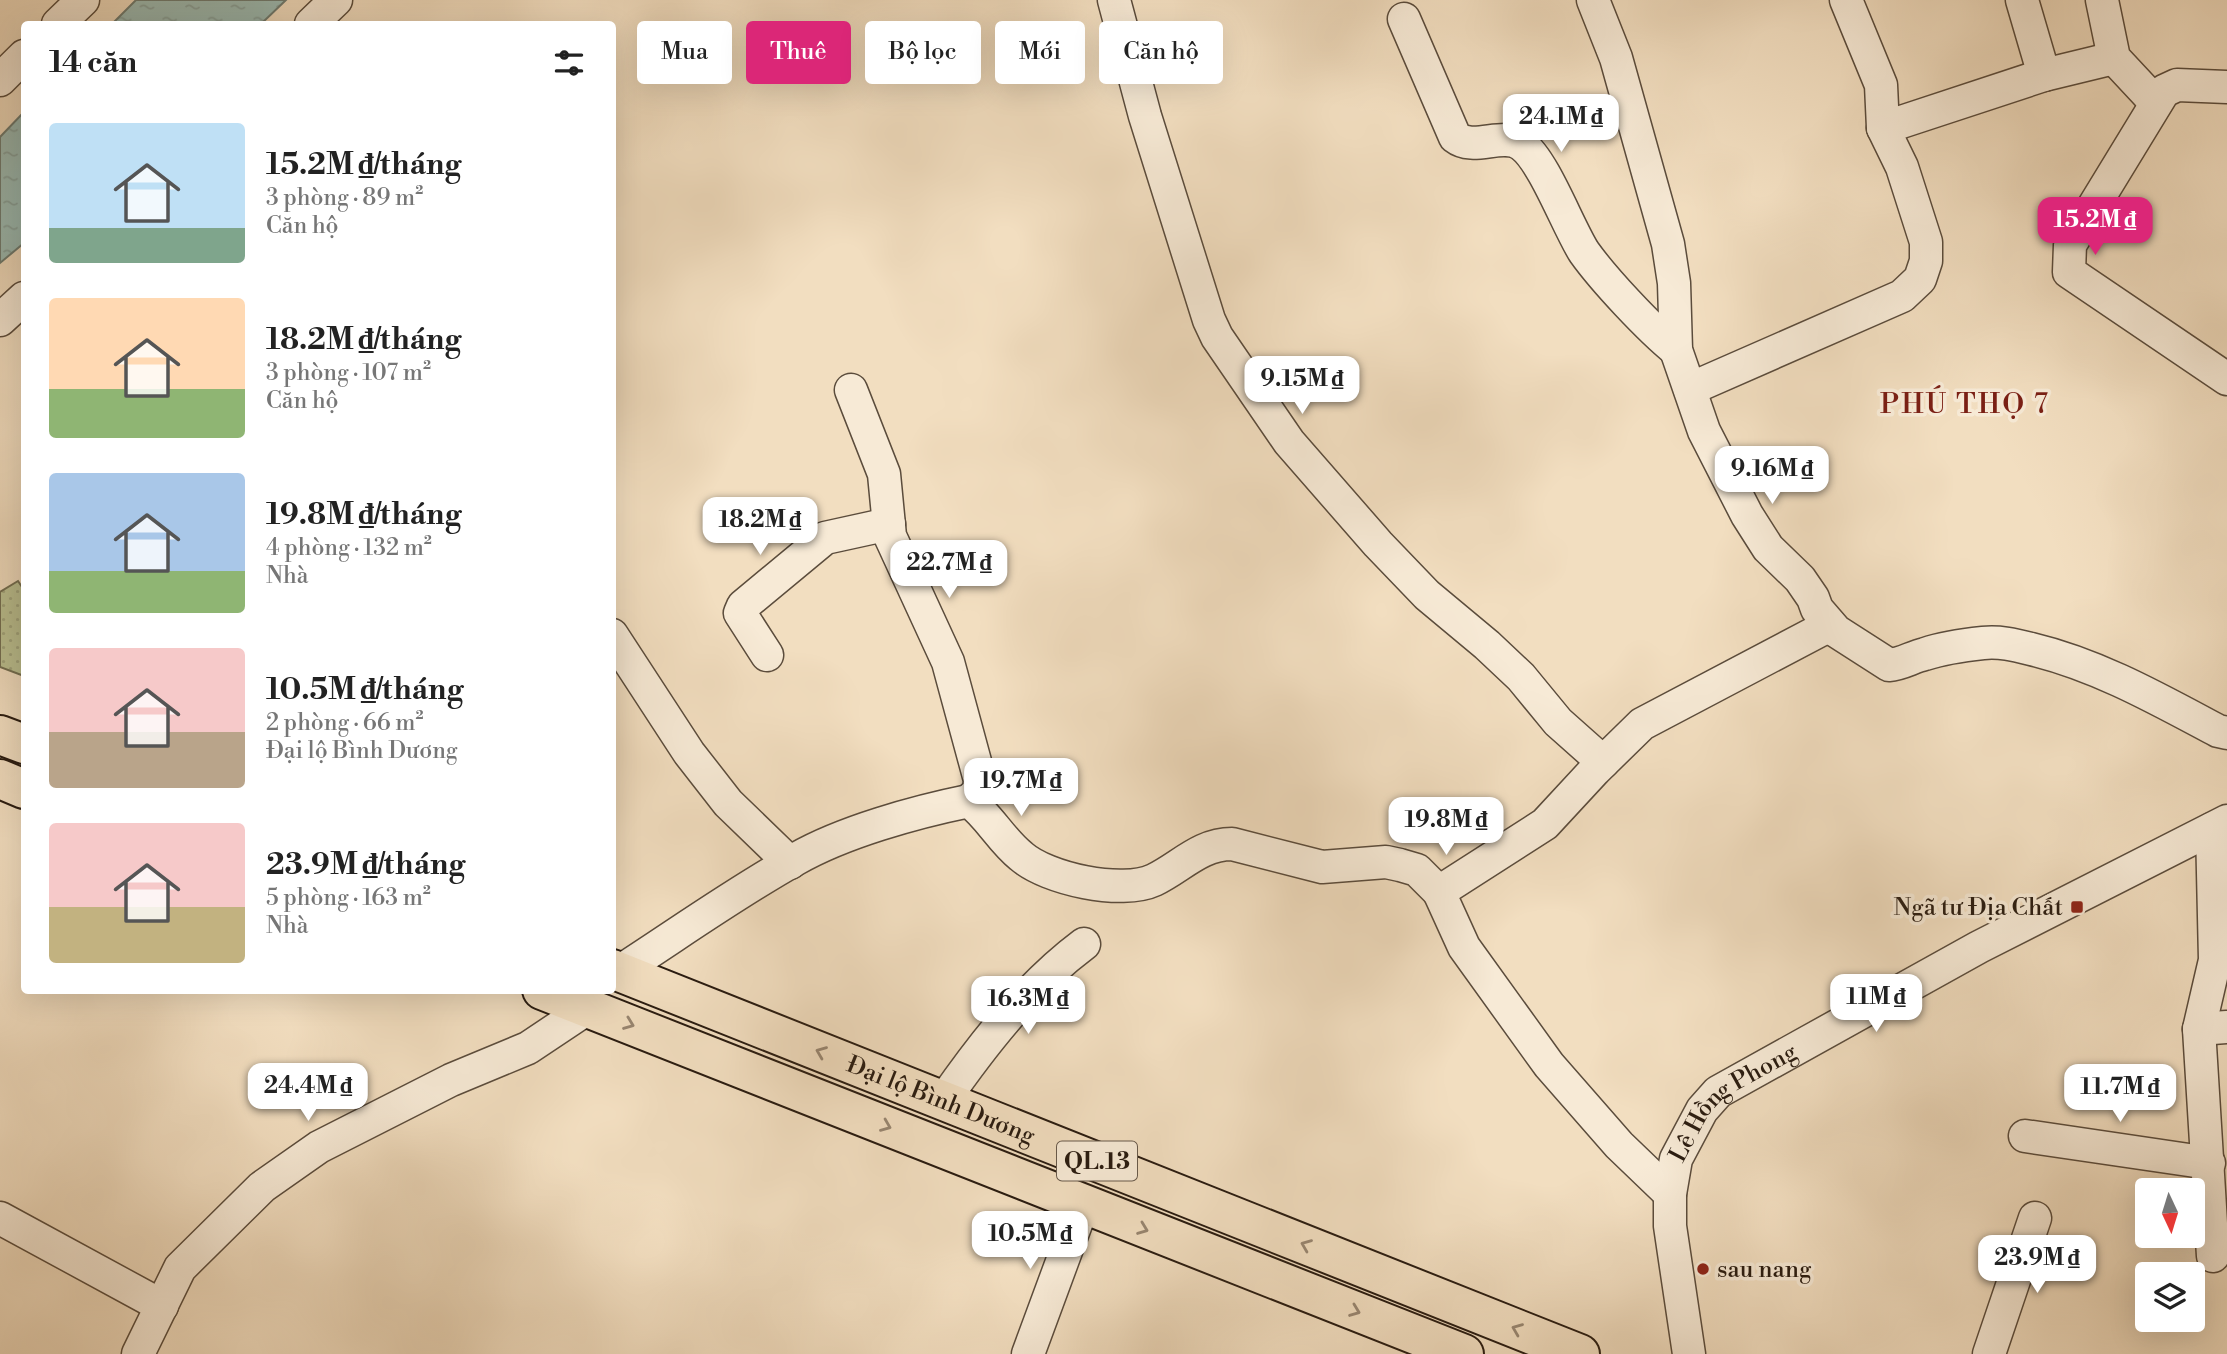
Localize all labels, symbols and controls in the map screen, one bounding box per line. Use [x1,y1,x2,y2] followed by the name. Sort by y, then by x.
[637,21,732,84] chip: Mua
[746,21,851,84] chip: Thuê
[865,21,981,84] chip: Bộ lọc
[995,21,1085,84] chip: Mới
[1099,21,1223,84] chip: Căn hộ
[49,44,137,82] text: 14 căn
[550,44,588,82] icon: filters
[1496,94,1626,154] pin: 24.1M ₫
[1519,103,1603,131] text: 24.1M ₫
[266,146,461,184] text: 15.2M ₫/tháng
[105,151,189,235] icon: home
[266,184,423,212] text: 3 phòng · 89 m²
[2030,198,2160,257] pin: 15.2M ₫
[2054,206,2136,234] text: 15.2M ₫
[266,212,339,240] text: Căn hộ
[266,321,461,359] text: 18.2M ₫/tháng
[105,326,189,410] icon: home
[1237,356,1367,416] pin: 9.15M ₫
[266,359,431,387] text: 3 phòng · 107 m²
[1260,365,1344,393] text: 9.15M ₫
[1880,385,2050,422] district label: PHÚ THỌ 7
[266,387,339,415] text: Căn hộ
[1707,447,1837,506] pin: 9.16M ₫
[1731,455,1813,483] text: 9.16M ₫
[266,496,461,534] text: 19.8M ₫/tháng
[695,498,825,557] pin: 18.2M ₫
[105,501,189,585] icon: home
[719,506,801,534] text: 18.2M ₫
[266,534,432,562] text: 4 phòng · 132 m²
[884,540,1014,600] pin: 22.7M ₫
[906,549,992,577] text: 22.7M ₫
[266,562,308,590] text: Nhà
[266,671,463,709] text: 10.5M ₫/tháng
[105,676,189,760] icon: home
[266,709,424,737] text: 2 phòng · 66 m²
[266,737,458,765] text: Đại lộ Bình Dương
[956,758,1086,818] pin: 19.7M ₫
[980,767,1062,795] text: 19.7M ₫
[1381,798,1511,857] pin: 19.8M ₫
[1405,806,1487,834] text: 19.8M ₫
[266,846,465,884] text: 23.9M ₫/tháng
[105,851,189,935] icon: home
[266,884,431,912] text: 5 phòng · 163 m²
[1893,893,2063,923] place label: Ngã tư Địa Chất
[2069,899,2085,915] marker: Ngã tư Địa Chất
[266,912,308,940] text: Nhà
[1827,974,1925,1034] pin: 11M ₫
[963,976,1093,1036] pin: 16.3M ₫
[1846,983,1906,1011] text: 11M ₫
[987,985,1069,1013] text: 16.3M ₫
[622,1016,634,1030] one-way arrow
[1663,1037,1803,1167] street label: Lê Hồng Phong
[816,1046,828,1060] one-way arrow
[842,1050,1040,1152] street label: Đại lộ Bình Dương
[243,1064,373,1123] pin: 24.4M ₫
[2055,1064,2185,1124] pin: 11.7M ₫
[264,1072,352,1100] text: 24.4M ₫
[2080,1073,2160,1101] text: 11.7M ₫
[879,1118,891,1132] one-way arrow
[1057,1142,1137,1180] road number: QL.13
[2135,1178,2205,1248] north arrow
[2135,1178,2205,1332] map controls
[965,1212,1095,1271] pin: 10.5M ₫
[988,1220,1072,1248] text: 10.5M ₫
[1136,1220,1148,1234] one-way arrow
[1972,1236,2102,1295] pin: 23.9M ₫
[1300,1239,1312,1253] one-way arrow
[1994,1244,2080,1272] text: 23.9M ₫
[1717,1255,1812,1285] place label: sau nang
[1695,1261,1711,1277] marker: sau nang
[2135,1262,2205,1332] button: layers
[1348,1303,1360,1317] one-way arrow
[1512,1323,1524,1337] one-way arrow

